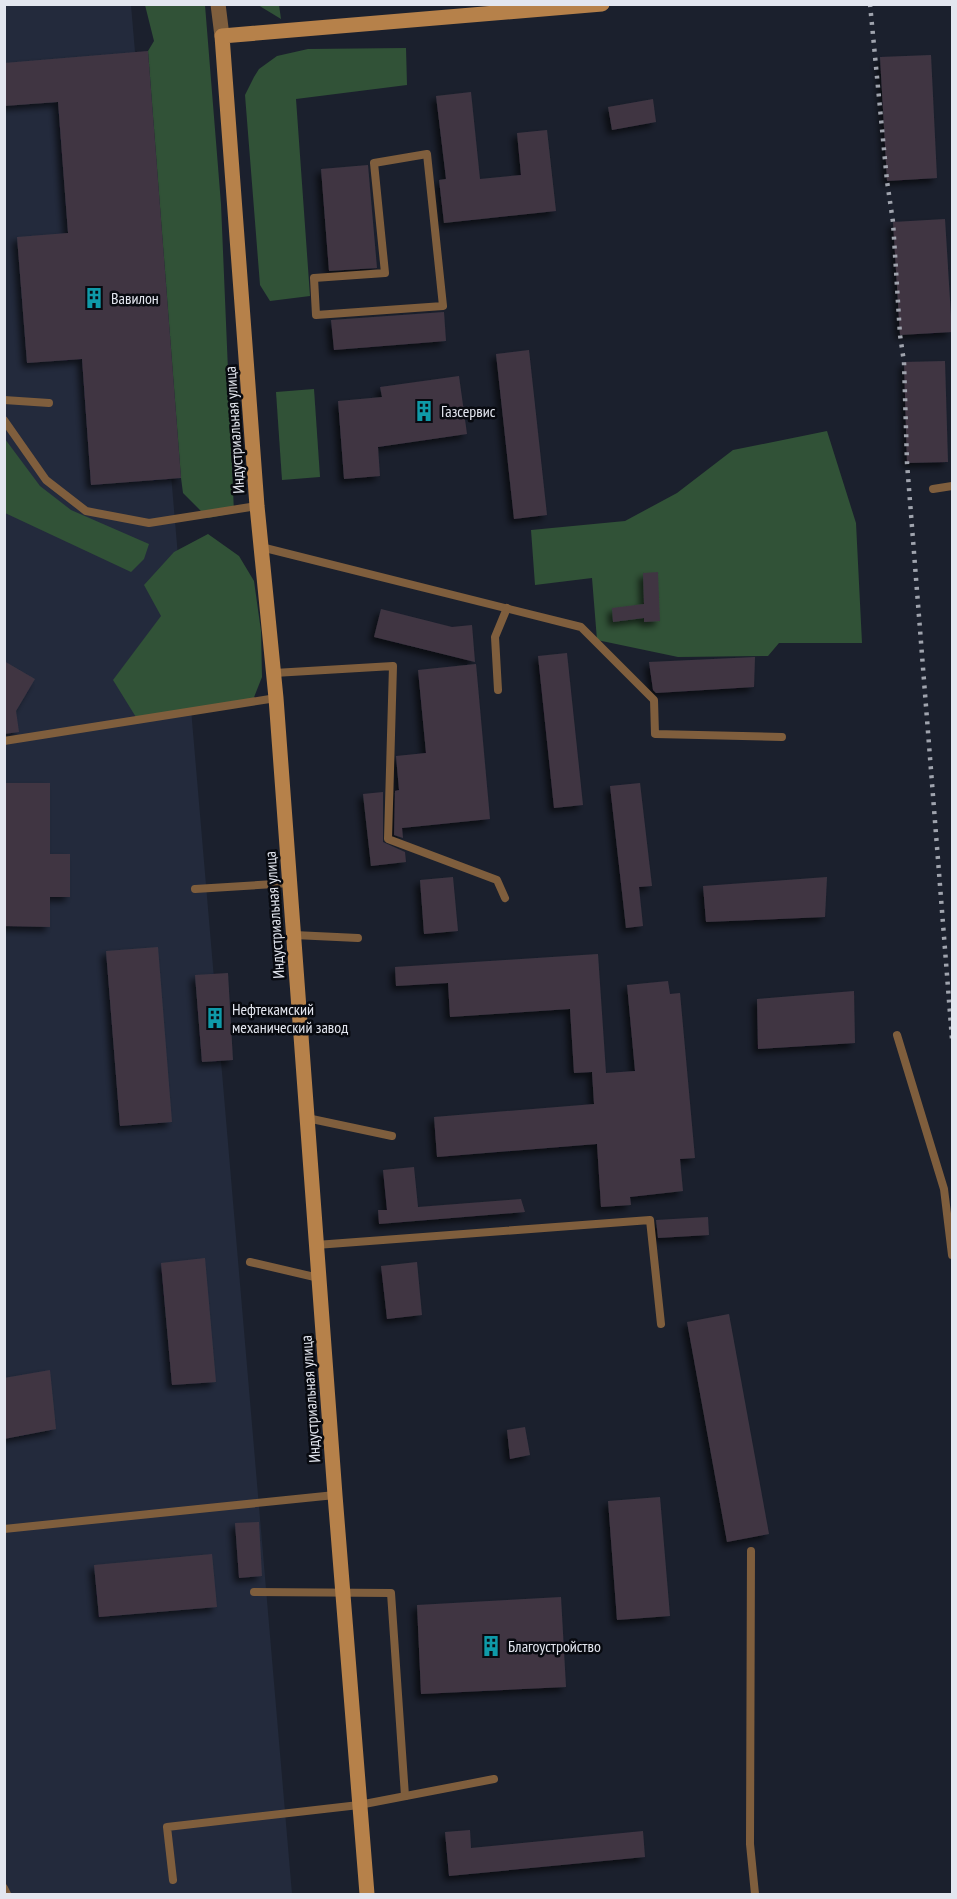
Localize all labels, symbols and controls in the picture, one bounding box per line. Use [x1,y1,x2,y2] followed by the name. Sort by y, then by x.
[82,286,106,310] building icon: Вавилон
[111,288,159,308] place label: Вавилон
[220,366,248,494] street label: Индустриальная улица
[412,399,436,423] building icon: Газсервис
[441,401,496,421] place label: Газсервис
[260,851,288,979] street label: Индустриальная улица
[232,999,348,1037] place label: Нефтекамский механический завод
[203,1006,227,1030] building icon: Нефтекамский механический завод
[296,1335,324,1463] street label: Индустриальная улица
[479,1634,503,1658] building icon: Благоустройство
[508,1636,601,1656] place label: Благоустройство

